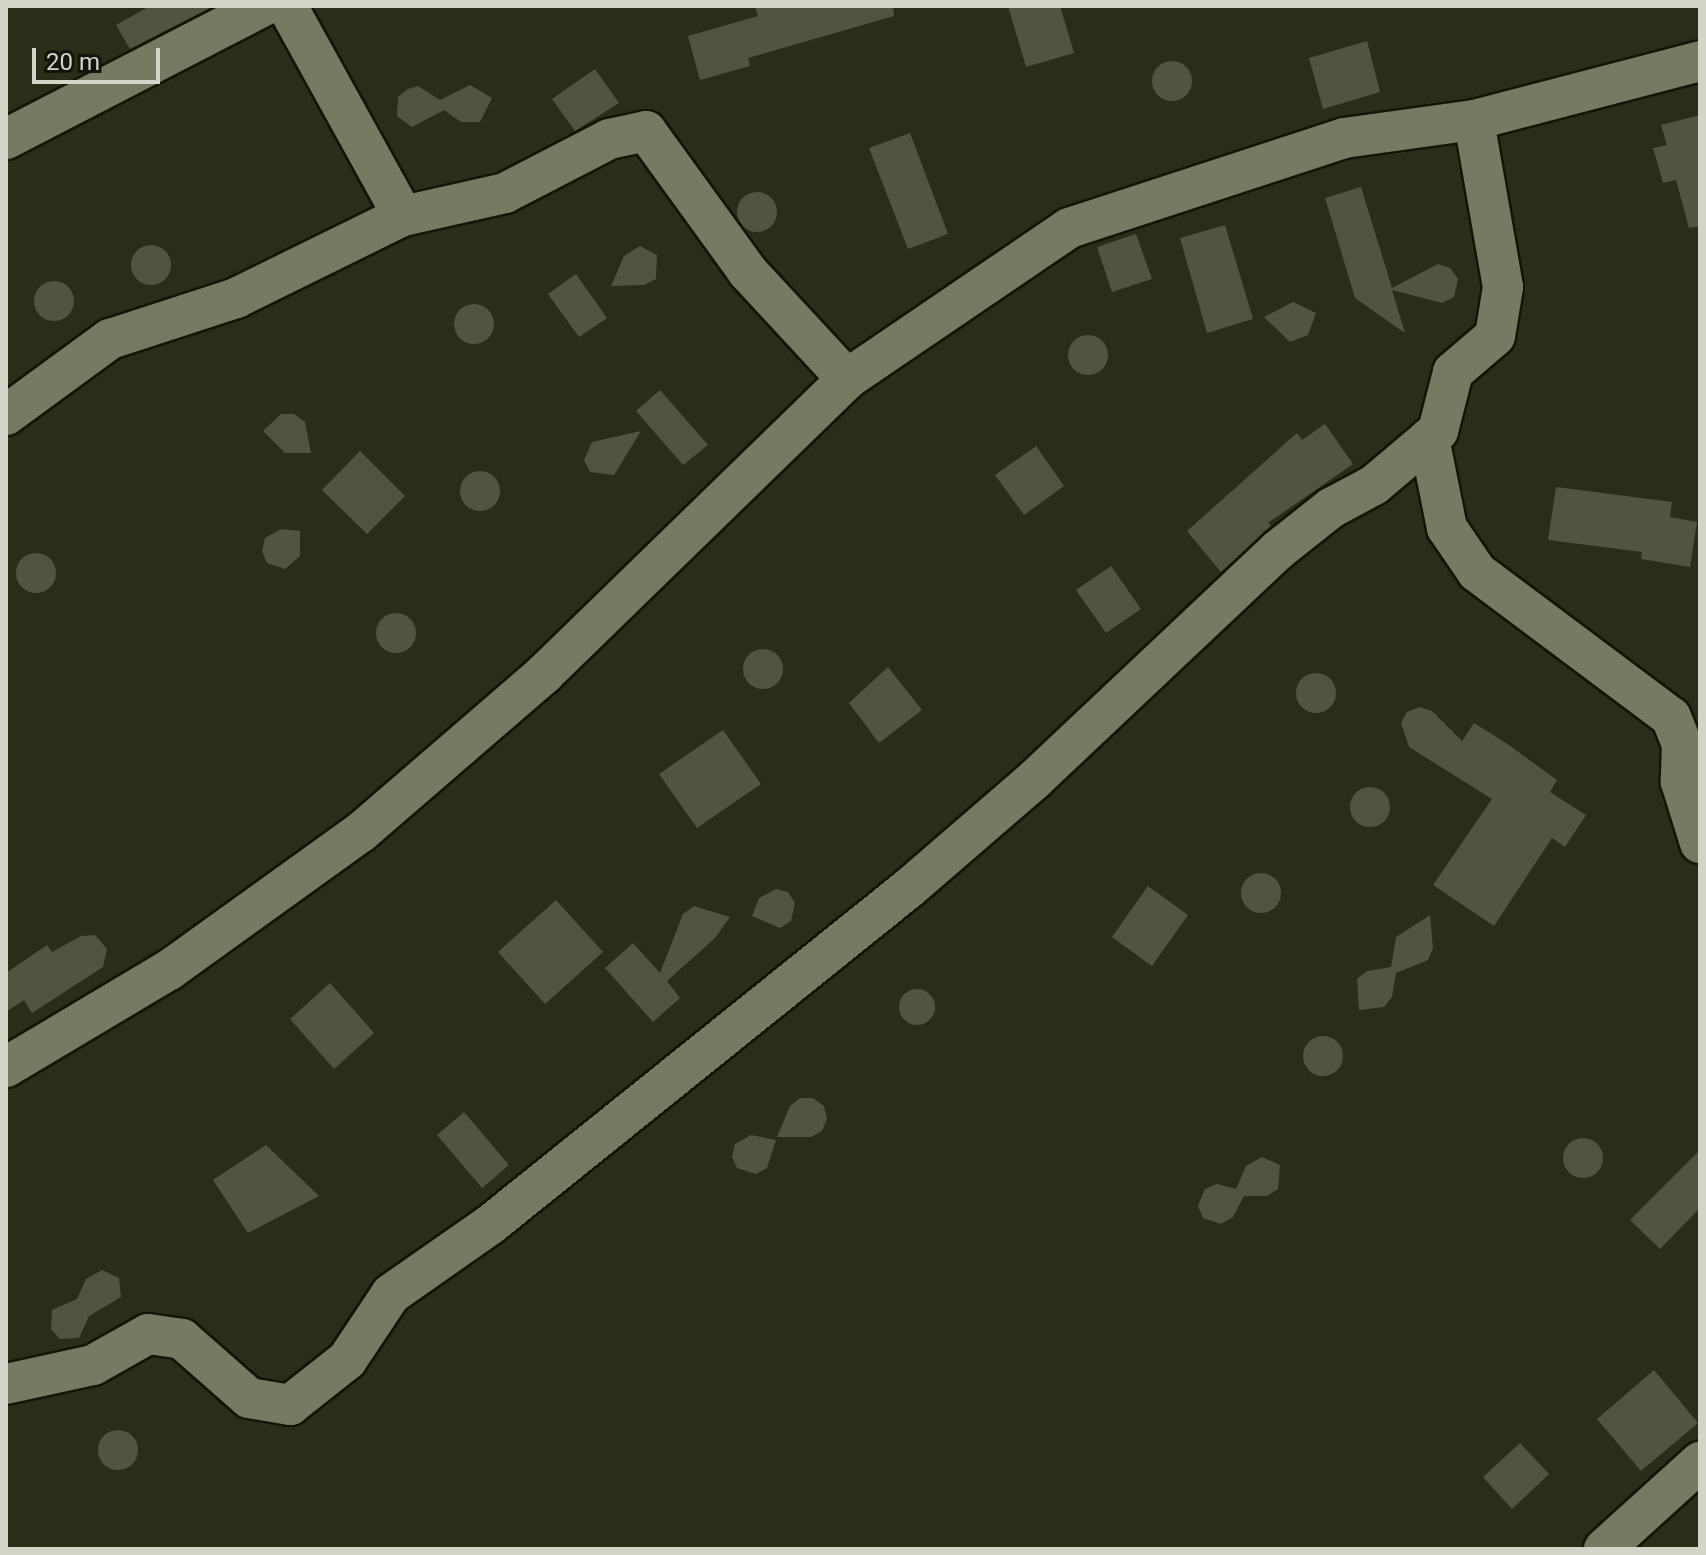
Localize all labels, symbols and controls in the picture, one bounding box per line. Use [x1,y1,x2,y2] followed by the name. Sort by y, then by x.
[36,32,164,82] scale bar
[46,48,100,76] text: 20 m

